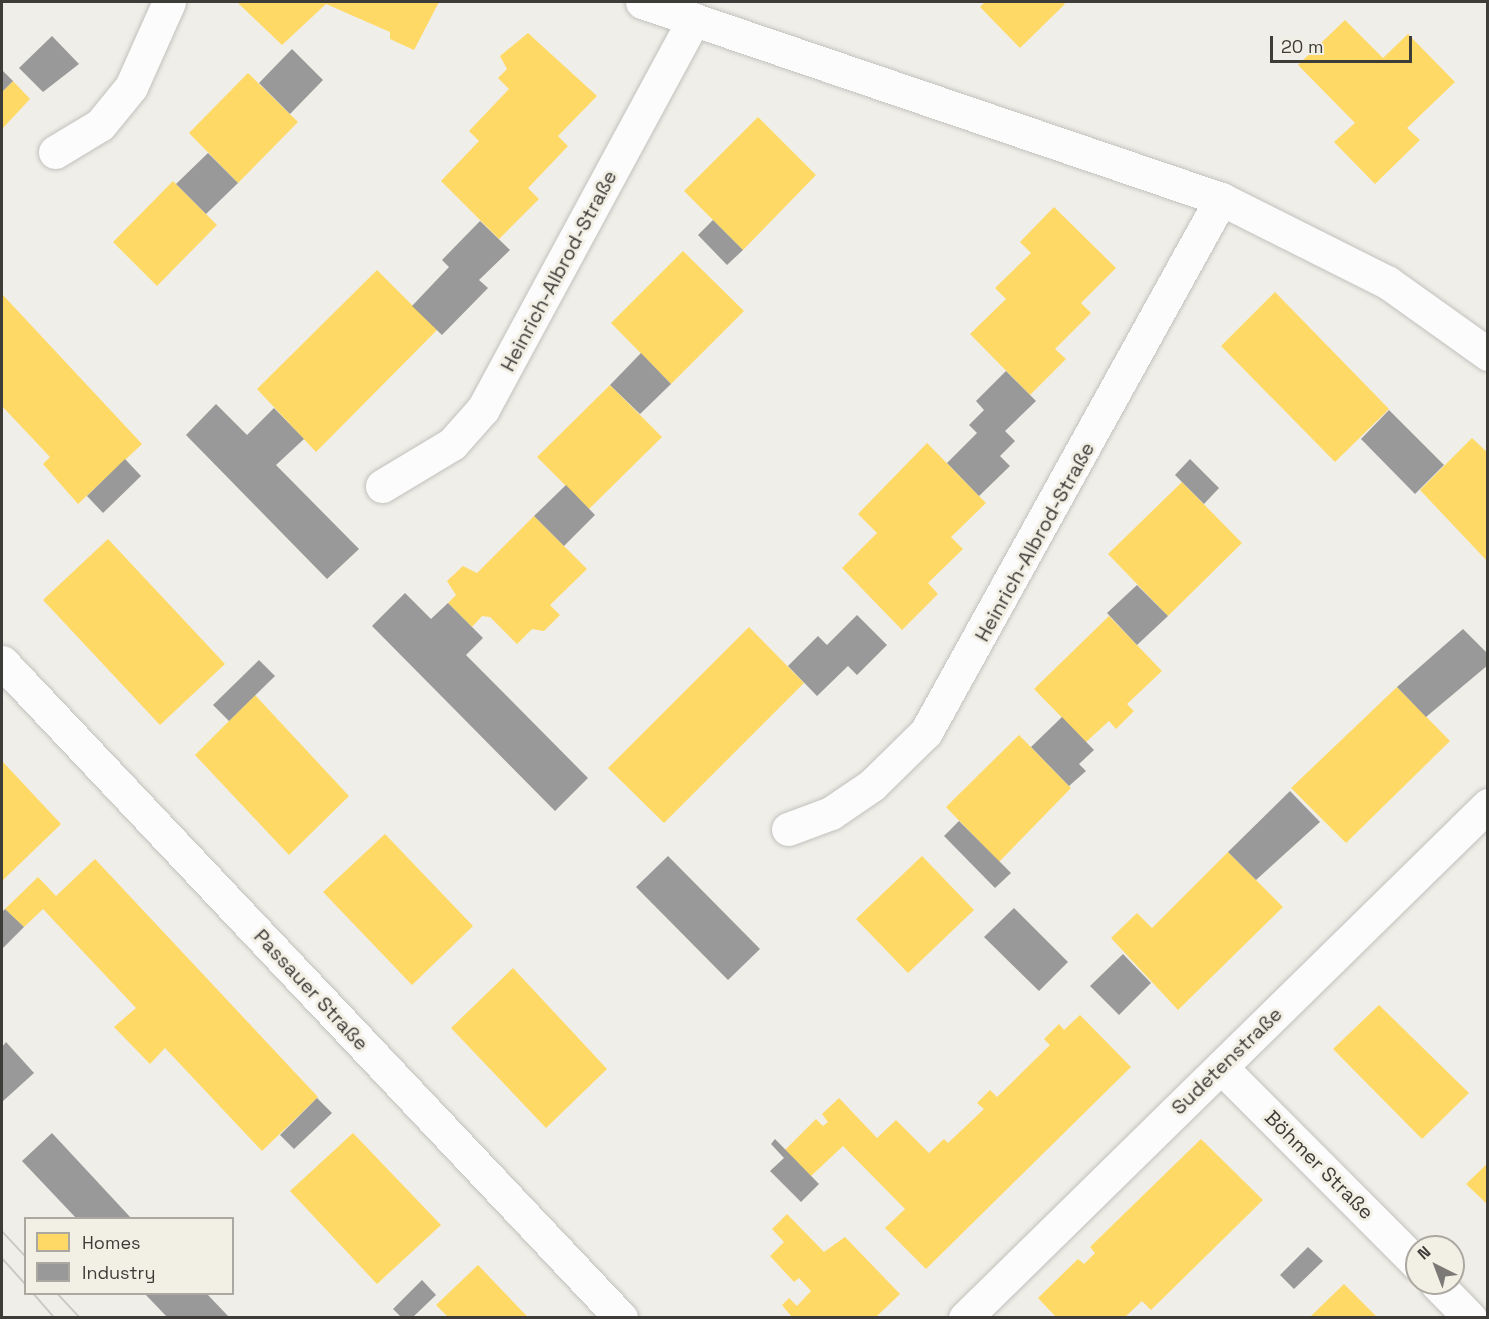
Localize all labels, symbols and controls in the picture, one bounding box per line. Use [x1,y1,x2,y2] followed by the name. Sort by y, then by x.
[1273,24,1416,62] scale bar
[1281,35,1324,58] text: 20 m
[496,166,622,376] street label: Heinrich-Albrod-Straße
[970,438,1100,646] street label: Heinrich-Albrod-Straße
[249,924,373,1056] street label: Passauer Straße
[1167,1002,1287,1120] street label: Sudetenstraße
[1260,1106,1378,1224] street label: Böhmer Straße
[24,1217,234,1295] legend
[82,1231,141,1254] text: Homes
[1405,1235,1465,1295] north arrow
[1413,1241,1435,1264] text: N
[82,1261,155,1284] text: Industry

